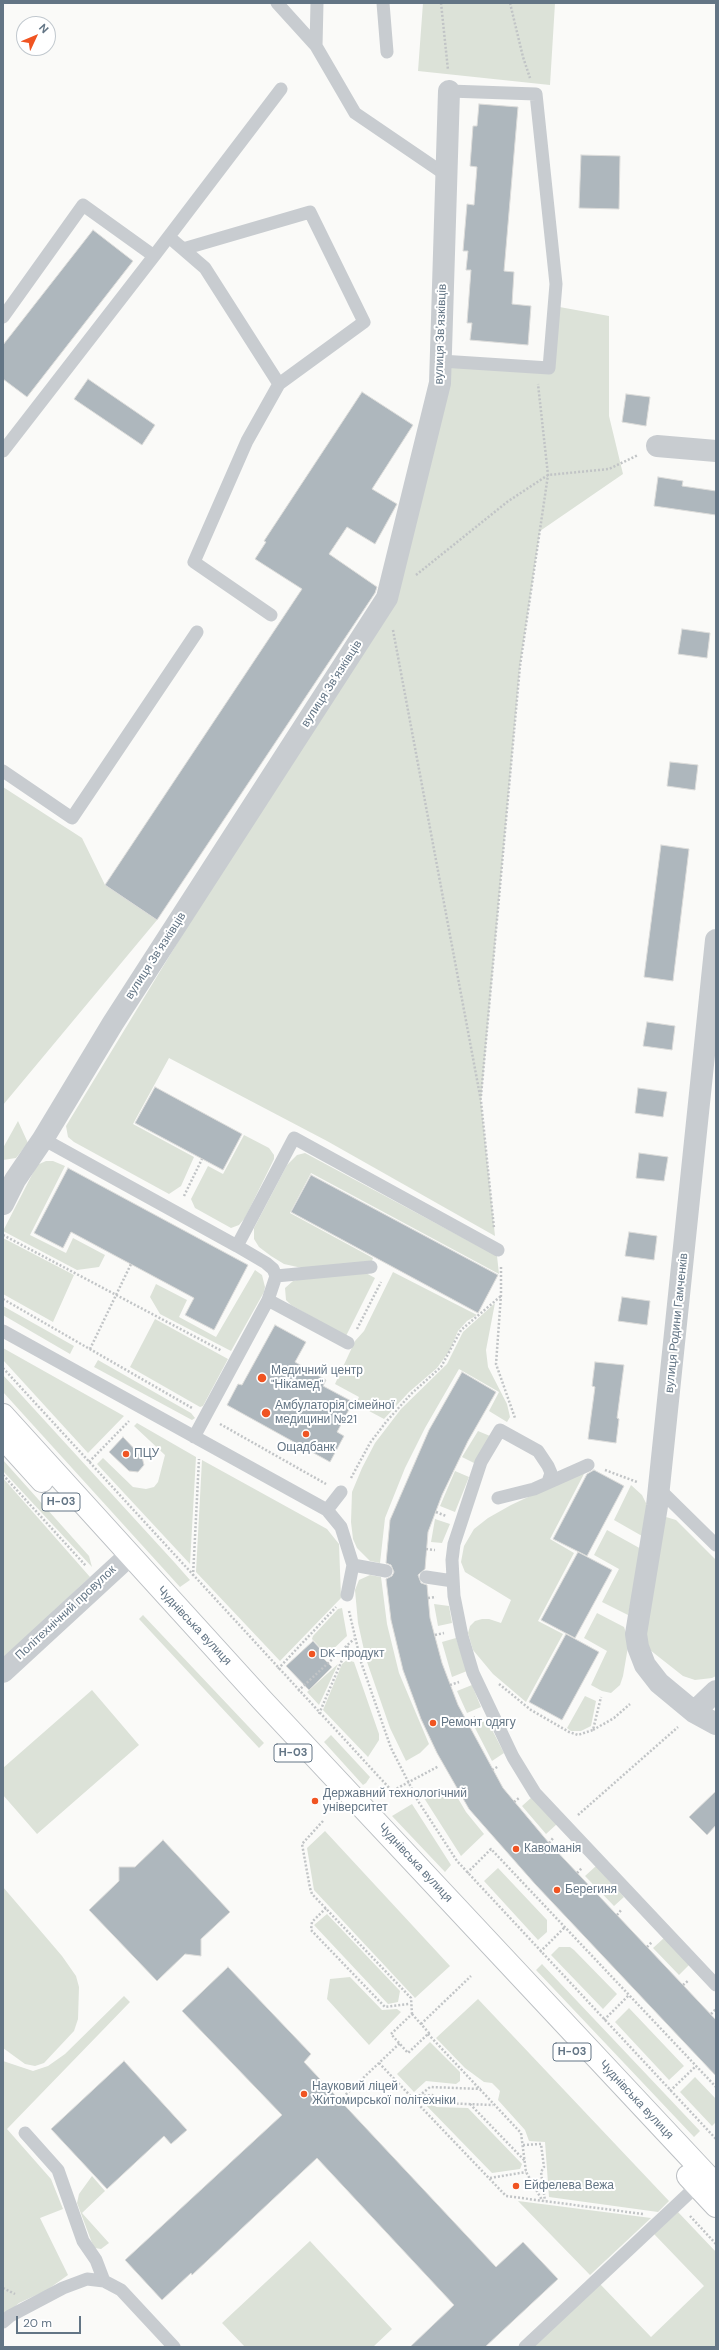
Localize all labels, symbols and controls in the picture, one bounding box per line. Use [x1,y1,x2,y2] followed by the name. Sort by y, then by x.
[16,16,56,56] north arrow
[36,21,52,36] text: N
[432,283,450,385] street label: вулиця Звʼязківців
[299,638,365,730] street label: вулиця Звʼязківців
[123,910,189,1002] street label: вулиця Звʼязківців
[662,1252,692,1394] street label: вулиця Родини Гамченків
[271,1364,363,1392] place label: Медичний центр "Нікамед"
[256,1372,268,1384] marker: Медичний центр "Нікамед"
[275,1399,395,1427] place label: Амбулаторія сімейної медицини №21
[260,1407,272,1419] marker: Амбулаторія сімейної медицини №21
[301,1429,311,1439] marker: Ощадбанк
[277,1441,335,1455] place label: Ощадбанк
[134,1447,159,1461] place label: ПЦУ
[121,1449,131,1459] marker: ПЦУ
[42,1493,80,1511] road number: Н-03
[13,1563,119,1663] street label: Політехнічний провулок
[154,1584,234,1668] street label: Чуднівська вулиця
[320,1647,385,1661] place label: DK-продукт
[307,1649,317,1659] marker: DK-продукт
[441,1716,516,1730] place label: Ремонт одягу
[428,1718,438,1728] marker: Ремонт одягу
[274,1744,312,1762] road number: Н-03
[323,1787,467,1815] place label: Державний технологiчний університет
[310,1796,320,1806] marker: Державний технологiчний університет
[375,1821,455,1905] street label: Чуднівська вулиця
[524,1842,581,1856] place label: Кавоманія
[511,1844,521,1854] marker: Кавоманія
[565,1883,617,1897] place label: Берегиня
[552,1885,562,1895] marker: Берегиня
[553,2043,591,2061] road number: Н-03
[596,2058,676,2142] street label: Чуднівська вулиця
[312,2080,456,2108] place label: Науковий ліцей Житомирської політехніки
[299,2089,309,2099] marker: Науковий ліцей Житомирської політехніки
[524,2179,614,2193] place label: Ейфелева Вежа
[511,2181,521,2191] marker: Ейфелева Вежа
[18,2308,83,2334] scale bar
[23,2315,52,2331] text: 20 m

